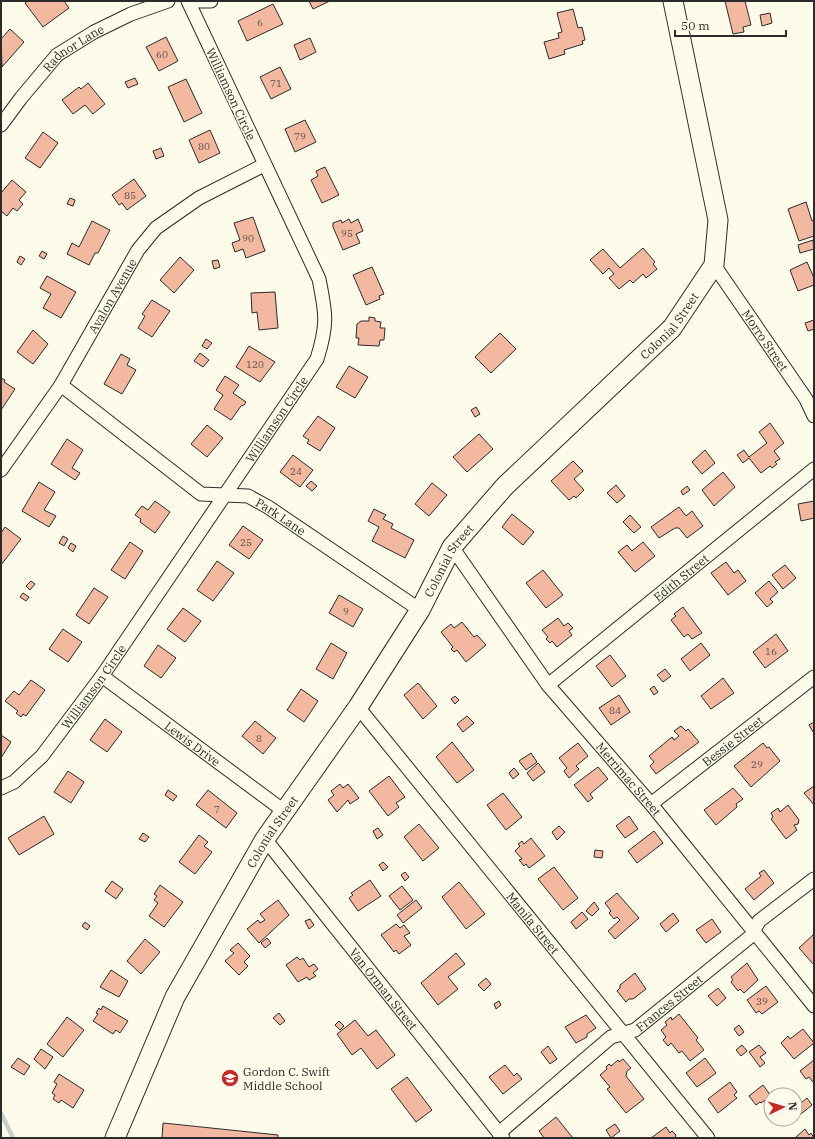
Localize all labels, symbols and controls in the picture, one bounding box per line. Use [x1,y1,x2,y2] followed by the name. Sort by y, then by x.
[675,12,786,38] scale bar
[257,16,263,29] house number: 6
[681,18,710,33] text: 50 m
[39,21,106,74] street label: Radnor Lane
[203,45,259,143] street label: Williamson Circle
[156,48,168,61] house number: 60
[270,77,282,90] house number: 71
[294,130,306,143] house number: 79
[198,140,210,153] house number: 80
[124,189,136,202] house number: 85
[341,227,353,240] house number: 95
[242,232,254,245] house number: 90
[85,255,139,336] street label: Avalon Avenue
[637,289,701,362] street label: Colonial Street
[739,306,792,374] street label: Morro Street
[246,358,264,371] house number: 120
[242,373,311,465] street label: Williamson Circle
[290,465,302,478] house number: 24
[253,494,309,538] street label: Park Lane
[420,521,476,599] street label: Colonial Street
[240,536,252,549] house number: 25
[650,550,711,604] street label: Edith Street
[343,605,349,618] house number: 9
[58,641,129,732] street label: Williamson Circle
[765,645,777,658] house number: 16
[609,704,621,717] house number: 84
[699,712,766,769] street label: Bessie Street
[162,718,224,769] street label: Lewis Drive
[256,732,262,745] house number: 8
[593,739,665,818] street label: Merrimac Street
[751,758,763,771] house number: 29
[243,793,301,870] street label: Colonial Street
[214,803,220,816] house number: 7
[504,889,563,957] street label: Manila Street
[347,944,421,1032] street label: Van Orman Street
[632,971,705,1034] street label: Frances Street
[756,995,768,1008] house number: 39
[243,1064,330,1093] place label: Gordon C. Swift Middle School
[220,1068,240,1088] school or university icon: Gordon C. Swift Middle School
[763,1087,803,1127] north arrow
[786,1101,800,1111] text: N

